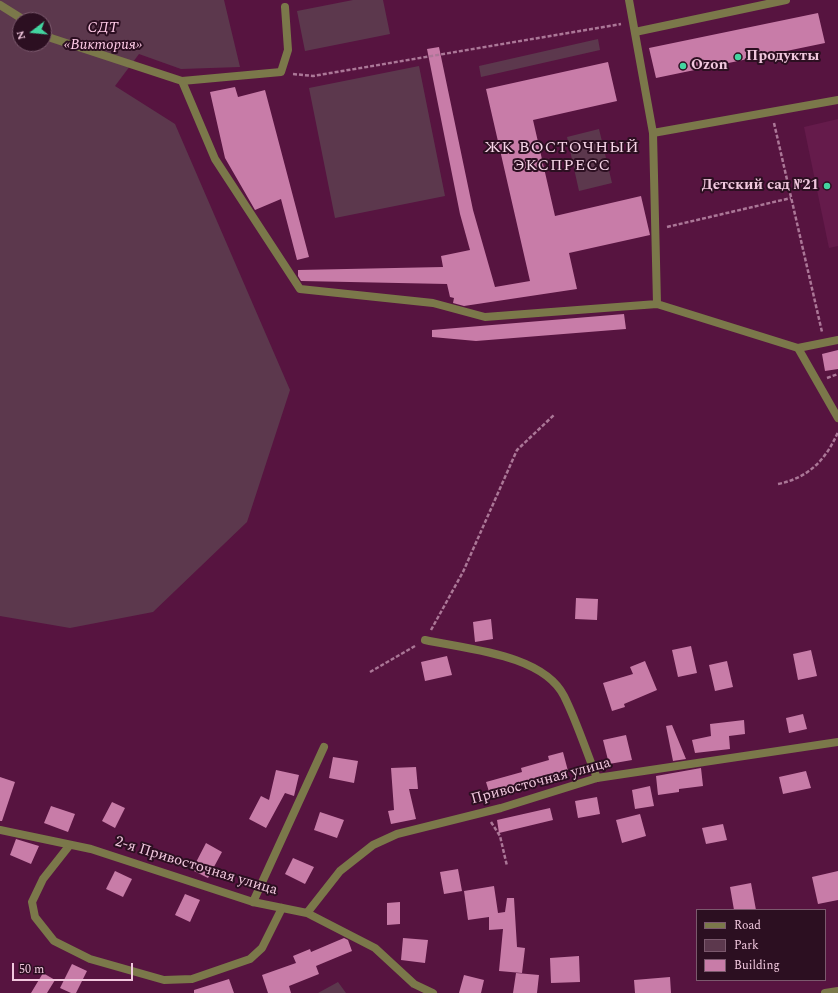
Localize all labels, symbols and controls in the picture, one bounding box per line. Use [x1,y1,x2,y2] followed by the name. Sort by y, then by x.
[12,12,52,52] north arrow
[64,20,142,55] park label: СДТ «Виктория»
[12,29,30,42] text: N
[746,48,819,66] place label: Продукты
[733,52,743,62] marker: Продукты
[691,57,728,75] place label: Ozon
[678,61,688,71] marker: Ozon
[484,139,640,177] district label: ЖК ВОСТОЧНЫЙ ЭКСПРЕСС
[702,177,819,195] place label: Детский сад №21
[822,181,832,191] marker: Детский сад №21
[469,755,613,809] street label: Привосточная улица
[113,834,279,900] street label: 2-я Привосточная улица
[696,909,826,981] legend
[734,916,761,935] text: Road
[734,936,759,955] text: Park
[14,955,135,981] scale bar
[734,956,780,975] text: Building
[19,960,44,979] text: 50 m

